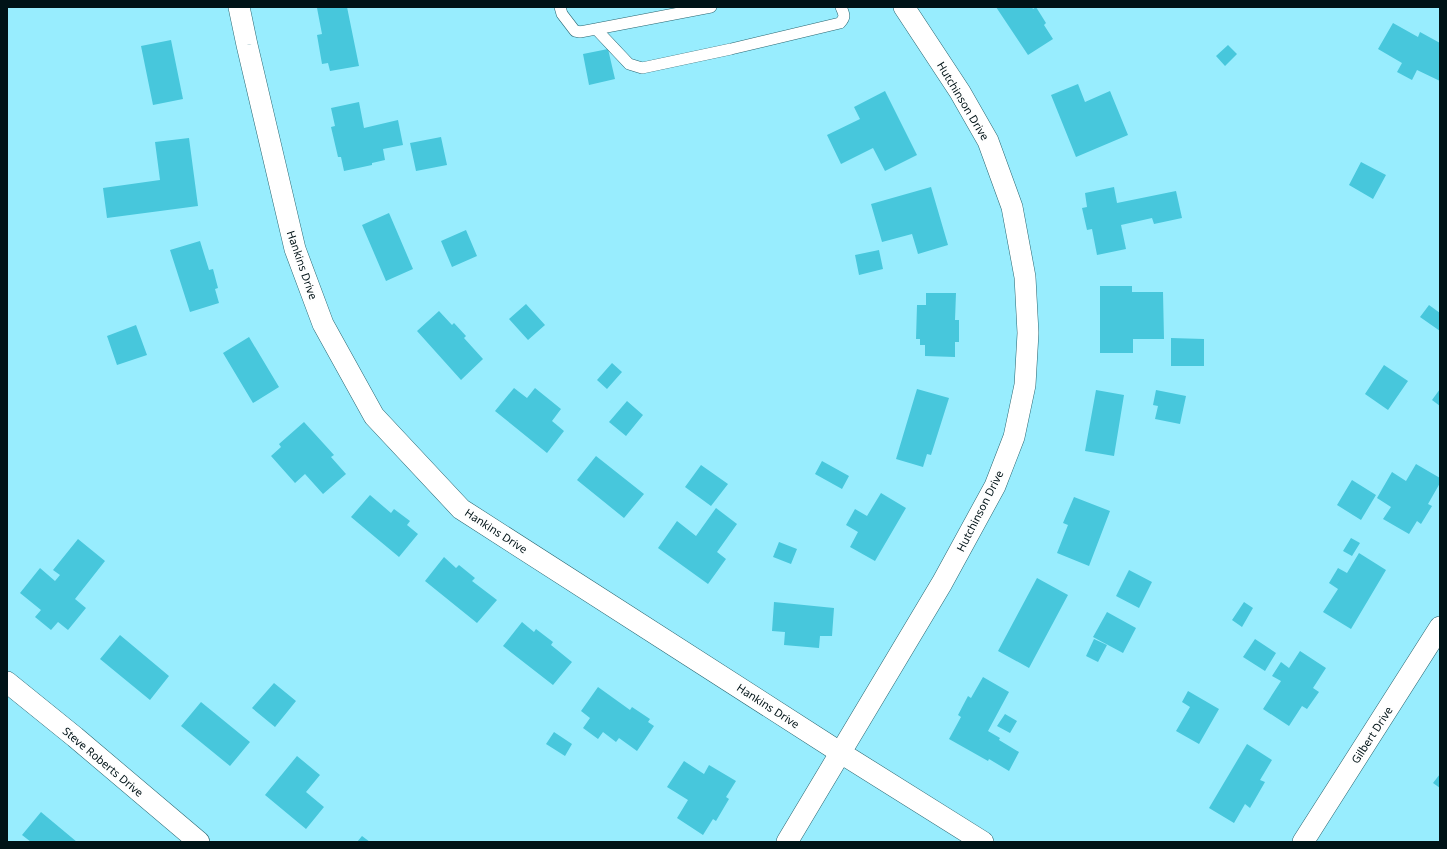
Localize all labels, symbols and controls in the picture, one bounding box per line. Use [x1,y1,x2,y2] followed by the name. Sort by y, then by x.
[934,59,993,143] street label: Hutchinson Drive
[284,228,321,301] street label: Hankins Drive
[953,468,1007,554] street label: Hutchinson Drive
[462,505,531,556] street label: Hankins Drive
[734,680,803,731] street label: Hankins Drive
[1348,703,1396,766] street label: Gilbert Drive
[60,723,147,800] street label: Steve Roberts Drive

